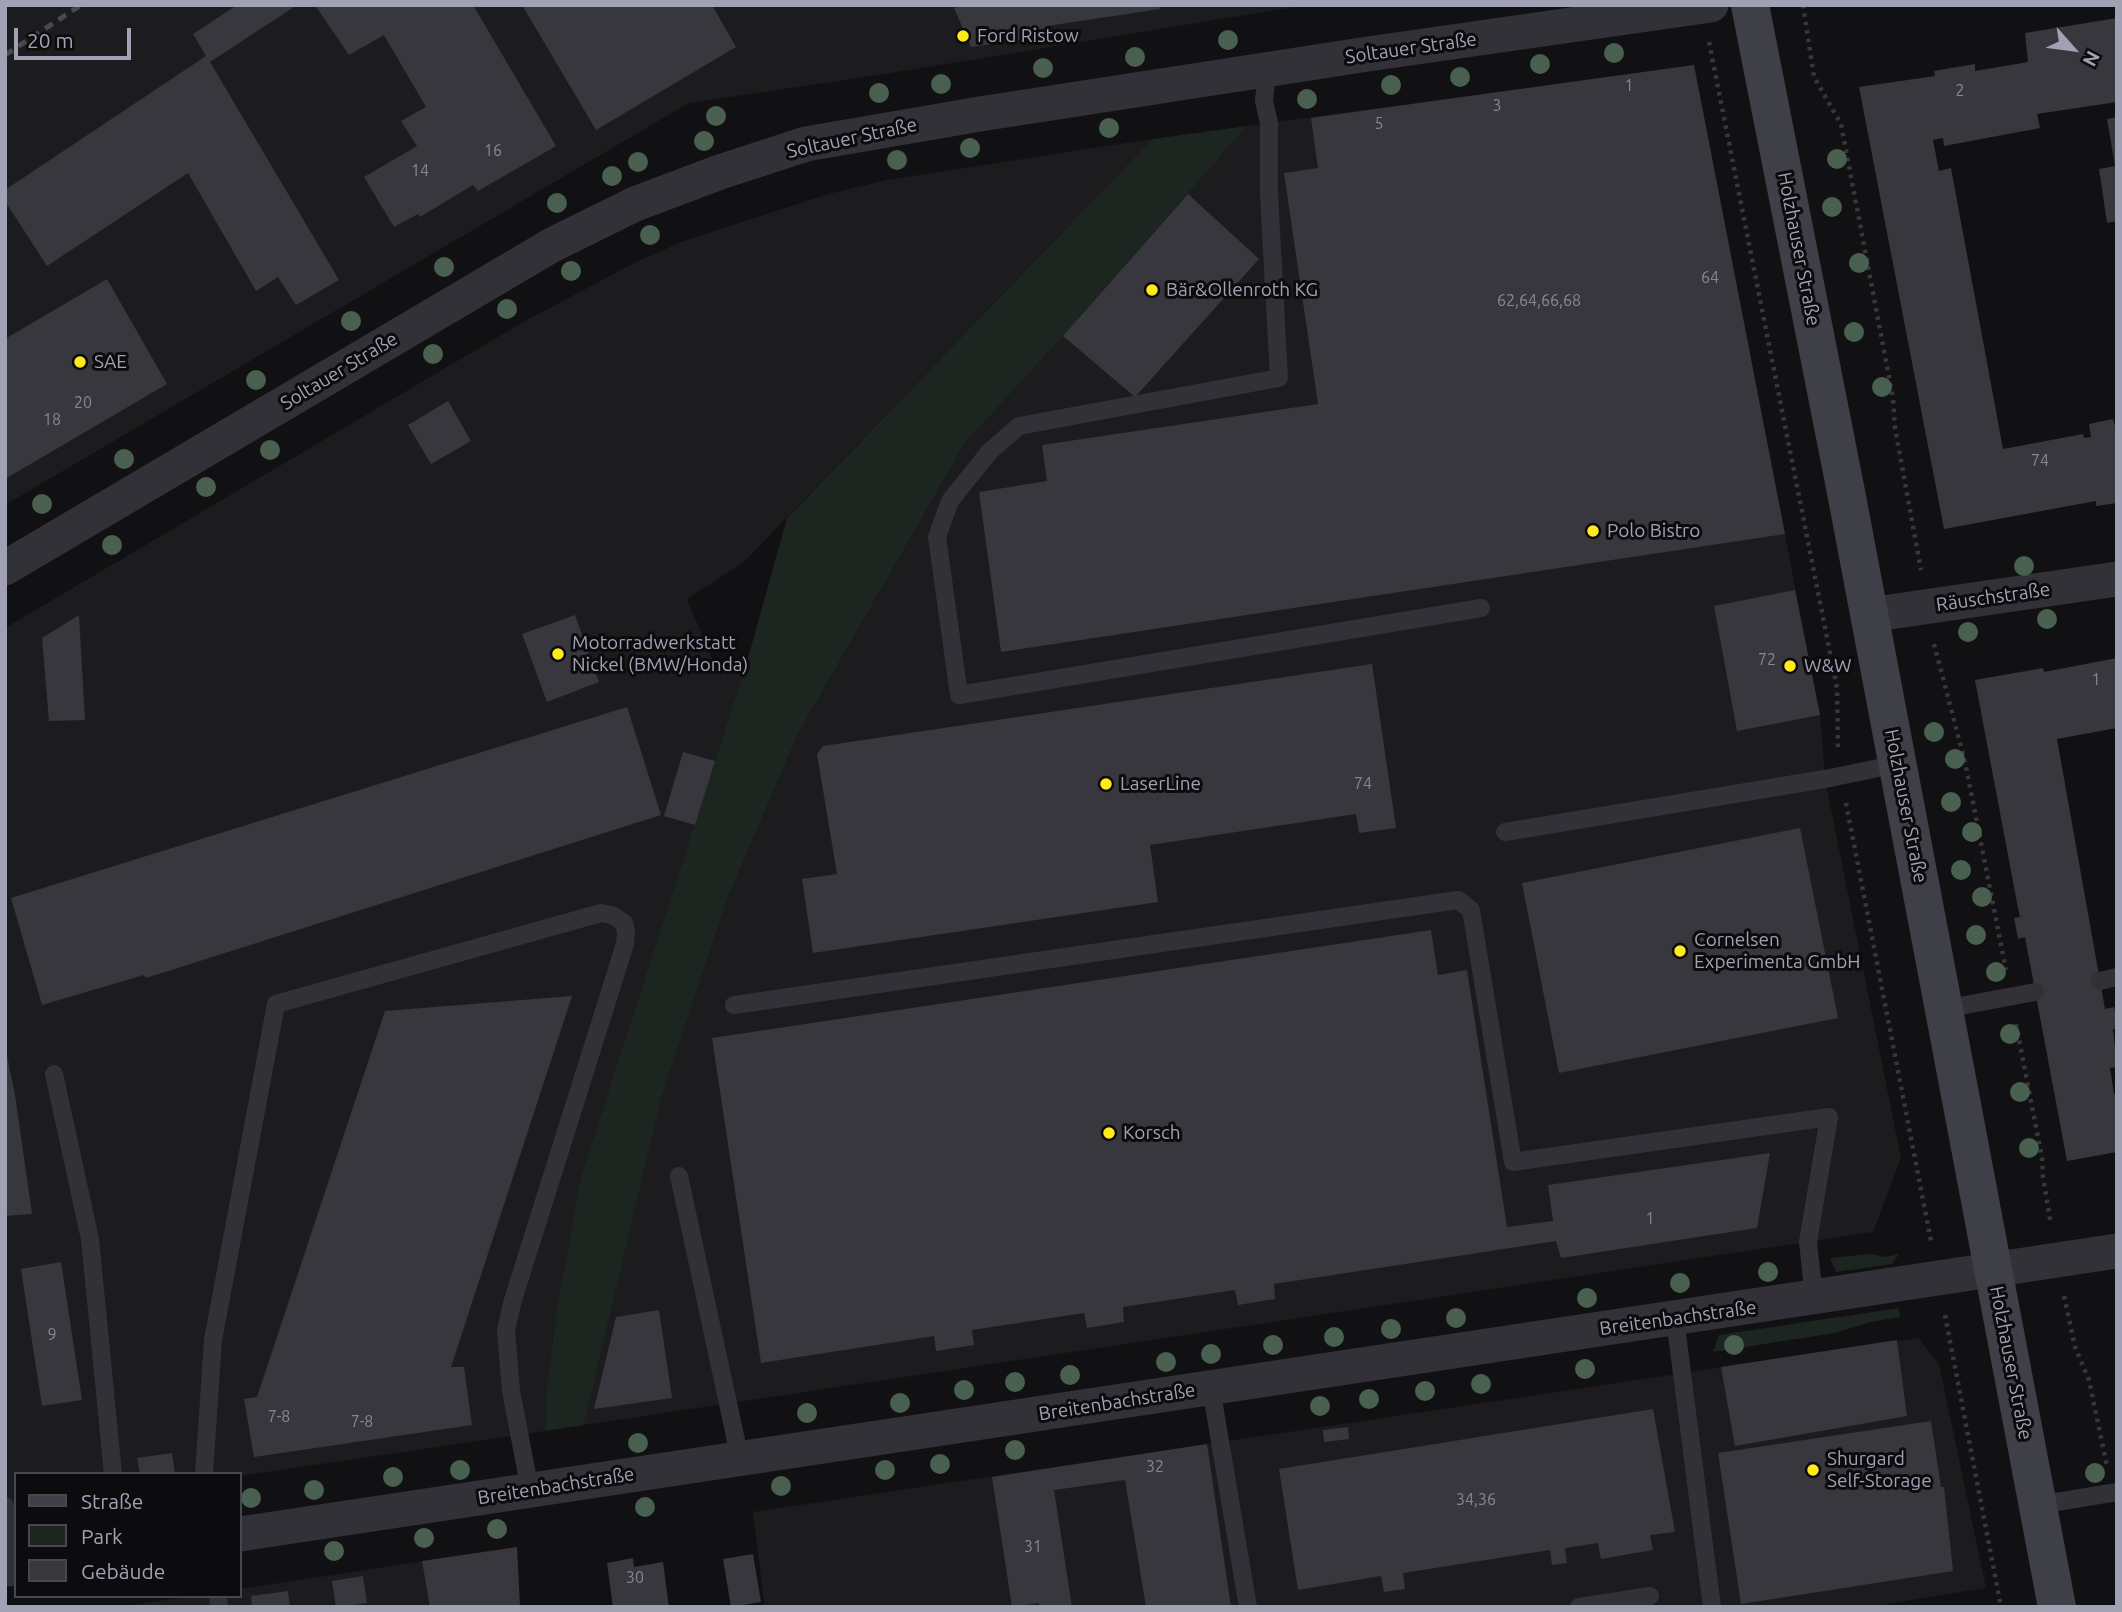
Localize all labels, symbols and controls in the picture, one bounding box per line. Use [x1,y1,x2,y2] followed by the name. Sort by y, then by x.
[18,14,135,58] scale bar
[2038,14,2108,84] north arrow
[977,25,1079,47] place label: Ford Ristow
[1344,27,1478,69] street label: Soltauer Straße
[27,28,74,52] text: 20 m
[955,28,971,44] marker: Ford Ristow
[2078,47,2105,70] text: N
[1624,76,1634,96] house number: 1
[1955,81,1965,101] house number: 2
[1492,96,1502,116] house number: 3
[785,113,919,163] street label: Soltauer Straße
[1374,114,1384,134] house number: 5
[484,141,502,161] house number: 16
[411,161,429,181] house number: 14
[1773,170,1825,328] street label: Holzhauser Straße
[1701,268,1719,288] house number: 64
[1166,279,1318,301] place label: Bär&Ollenroth KG
[1144,282,1160,298] marker: Bär&Ollenroth KG
[1497,291,1581,311] house number: 62,64,66,68
[276,327,402,415] street label: Soltauer Straße
[94,351,127,373] place label: SAE
[72,354,88,370] marker: SAE
[74,393,92,413] house number: 20
[43,410,61,430] house number: 18
[2031,451,2049,471] house number: 74
[1607,520,1700,542] place label: Polo Bistro
[1585,523,1601,539] marker: Polo Bistro
[1934,578,2052,616] street label: Räuschstraße
[572,632,748,676] place label: Motorradwerkstatt Nickel (BMW/Honda)
[550,646,566,662] marker: Motorradwerkstatt Nickel (BMW/Honda)
[1758,650,1776,670] house number: 72
[1804,655,1852,677] place label: W&W
[1782,658,1798,674] marker: W&W
[2091,670,2101,690] house number: 1
[1880,727,1932,885] street label: Holzhauser Straße
[1120,773,1201,795] place label: LaserLine
[1354,774,1372,794] house number: 74
[1098,776,1114,792] marker: LaserLine
[1694,929,1860,973] place label: Cornelsen Experimenta GmbH
[1672,943,1688,959] marker: Cornelsen Experimenta GmbH
[1123,1122,1181,1144] place label: Korsch
[1101,1125,1117,1141] marker: Korsch
[1645,1209,1655,1229] house number: 1
[1985,1284,2037,1442] street label: Holzhauser Straße
[1598,1296,1758,1340] street label: Breitenbachstraße
[47,1325,57,1345] house number: 9
[1037,1378,1197,1426] street label: Breitenbachstraße
[268,1407,290,1427] house number: 7-8
[351,1412,373,1432] house number: 7-8
[1827,1448,1932,1492] place label: Shurgard Self-Storage
[1146,1457,1164,1477] house number: 32
[476,1462,636,1510] street label: Breitenbachstraße
[1805,1462,1821,1478] marker: Shurgard Self-Storage
[14,1472,242,1598] legend
[81,1489,143,1513] text: Straße
[1456,1490,1496,1510] house number: 34,36
[81,1524,123,1548] text: Park
[1024,1537,1042,1557] house number: 31
[81,1559,165,1583] text: Gebäude
[626,1568,644,1588] house number: 30

